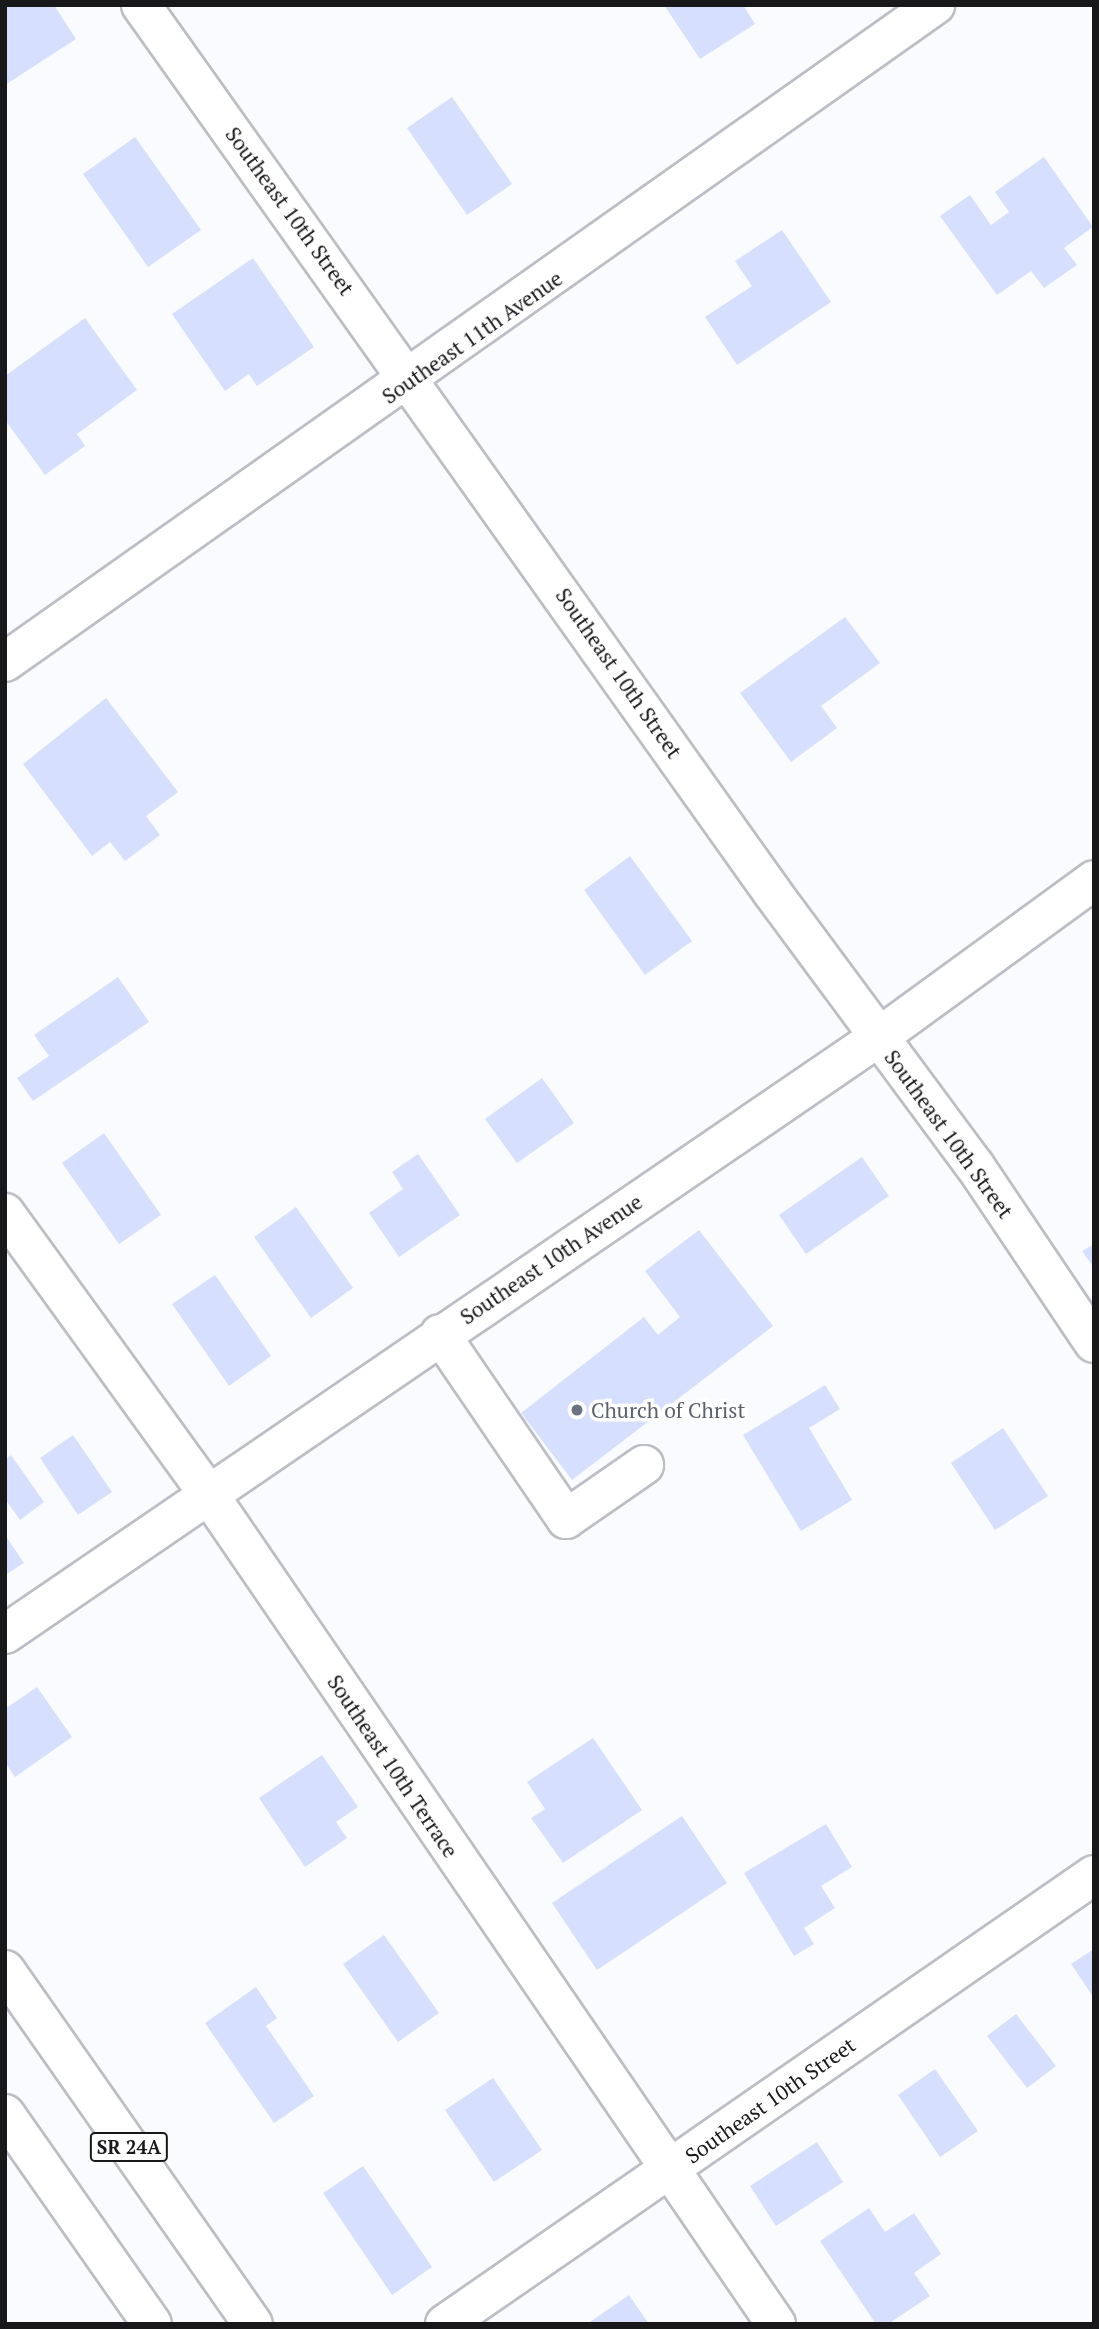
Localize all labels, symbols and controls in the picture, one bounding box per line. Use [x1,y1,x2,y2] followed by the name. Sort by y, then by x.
[220,122,360,300] street label: Southeast 10th Street
[377,265,567,409] street label: Southeast 11th Avenue
[551,583,687,763] street label: Southeast 10th Street
[879,1045,1019,1223] street label: Southeast 10th Street
[455,1189,647,1329] street label: Southeast 10th Avenue
[591,1397,745,1423] place label: Church of Christ
[569,1402,585,1418] marker: Church of Christ
[323,1670,463,1862] street label: Southeast 10th Terrace
[680,2032,860,2168] street label: Southeast 10th Street
[89,2132,169,2162] road number: SR 24A

